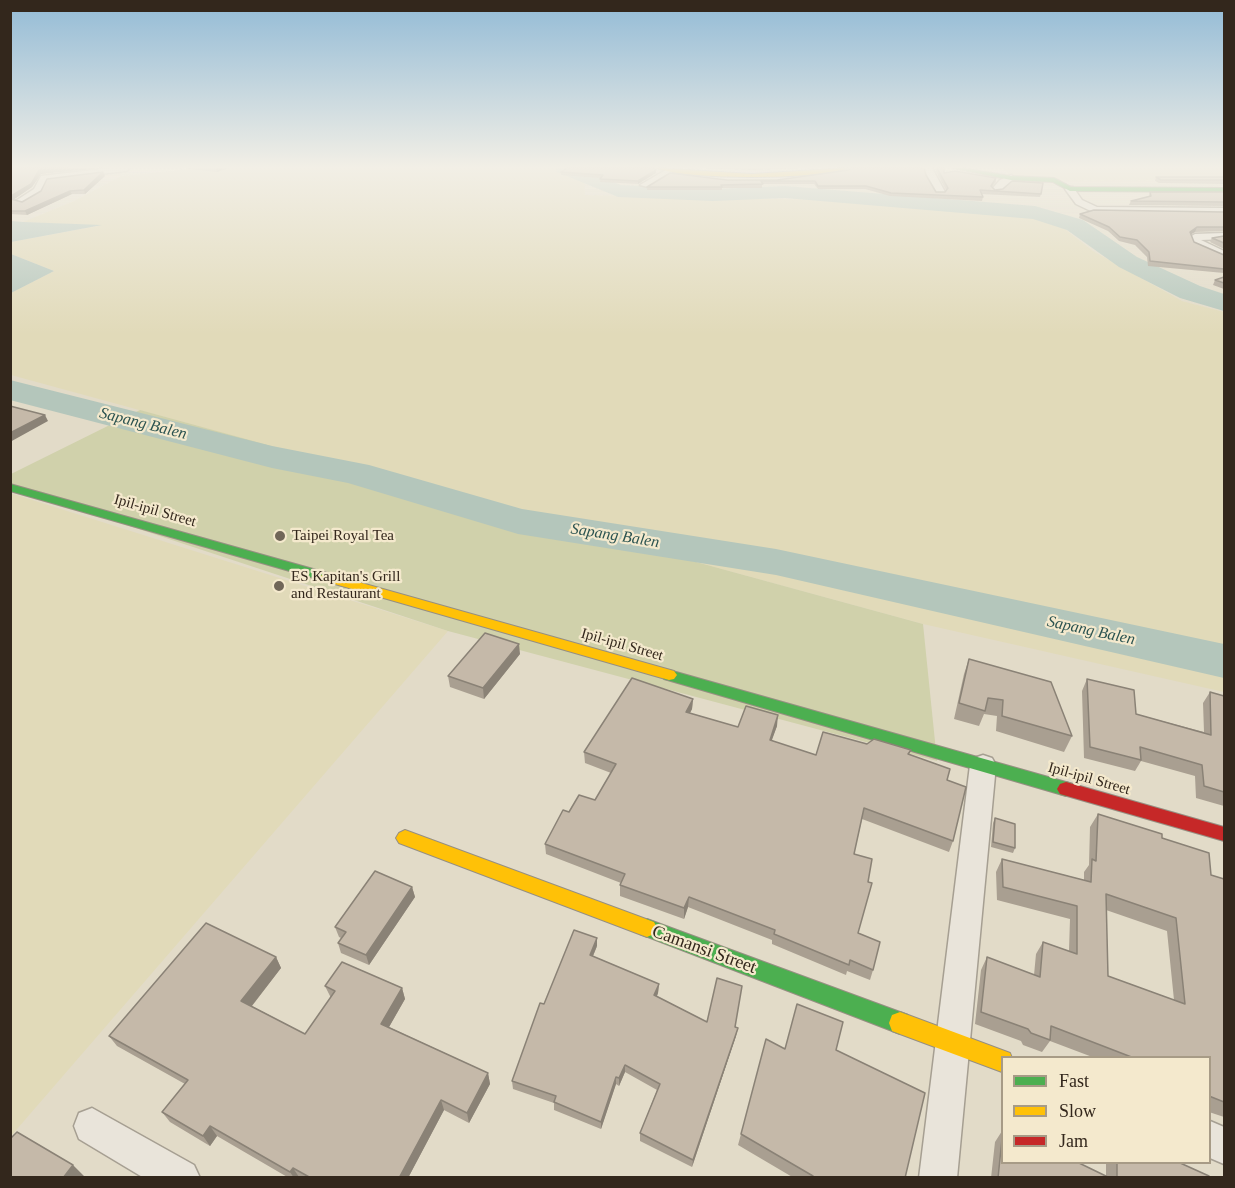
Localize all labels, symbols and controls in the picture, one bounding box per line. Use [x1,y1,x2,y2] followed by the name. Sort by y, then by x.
[97,404,189,444] water label: Sapang Balen
[112,491,198,531] street label: Ipil-ipil Street
[569,520,661,552] water label: Sapang Balen
[292,527,394,545] place label: Taipei Royal Tea
[273,529,287,543] marker: Taipei Royal Tea
[291,568,400,603] place label: ES Kapitan's Grill and Restaurant
[272,579,286,593] marker: ES Kapitan's Grill and Restaurant
[1045,612,1137,650] water label: Sapang Balen
[579,625,665,665] street label: Ipil-ipil Street
[1046,759,1132,799] street label: Ipil-ipil Street
[649,921,759,979] street label: Camansi Street
[1001,1056,1211,1164] legend
[1059,1071,1089,1091] text: Fast
[1059,1101,1096,1121] text: Slow
[1059,1131,1088,1151] text: Jam

